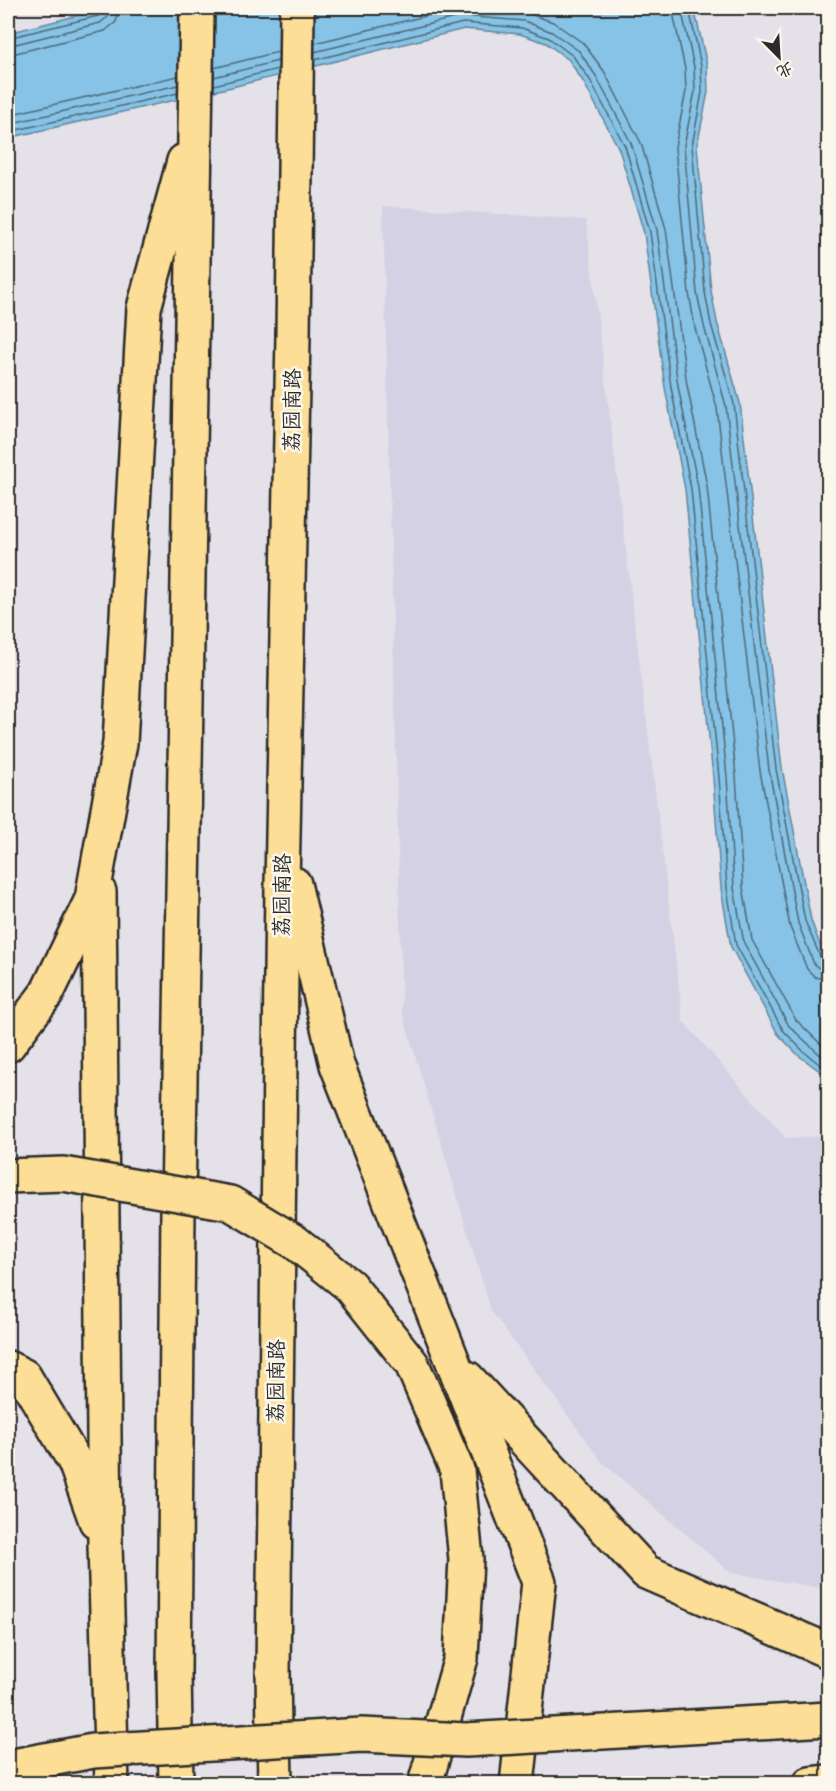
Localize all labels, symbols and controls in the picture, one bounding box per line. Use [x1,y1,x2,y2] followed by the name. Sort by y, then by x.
[749,27,809,87] north arrow
[774,58,796,83] text: 北
[277,368,306,452] street label: 荔园南路
[267,853,296,937] street label: 荔园南路
[261,1339,290,1423] street label: 荔园南路

